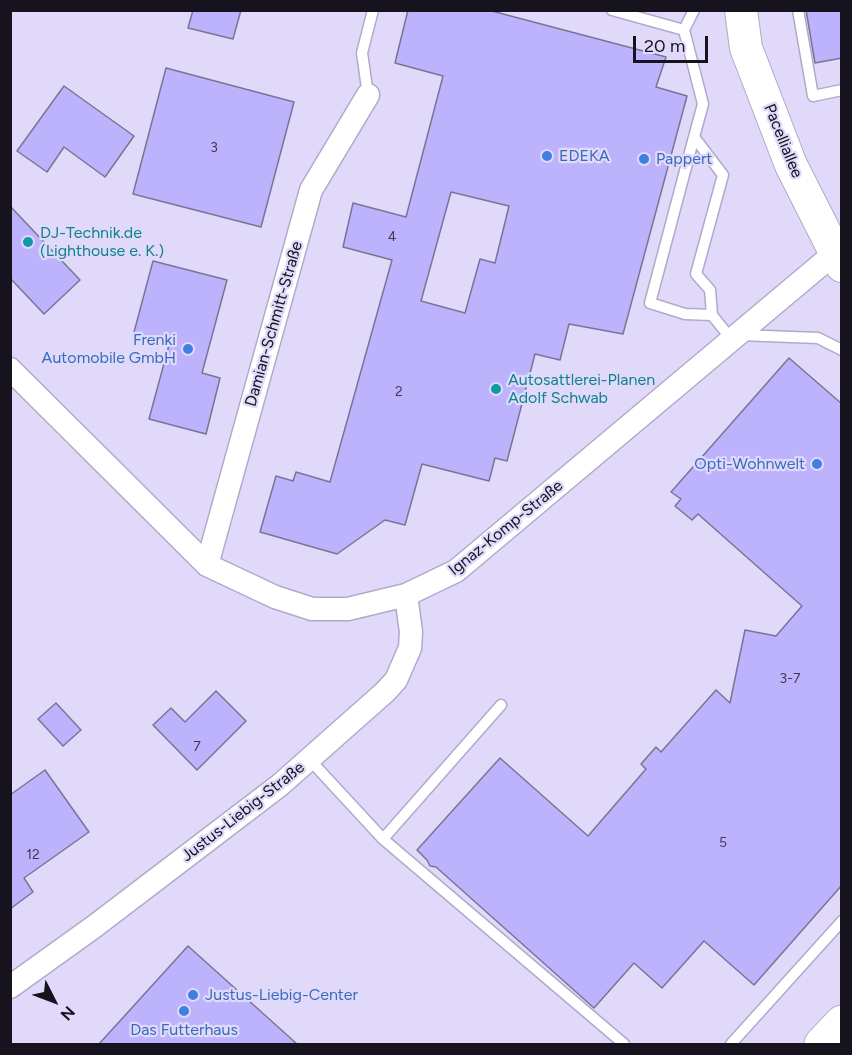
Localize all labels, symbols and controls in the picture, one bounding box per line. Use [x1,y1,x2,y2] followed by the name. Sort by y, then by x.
[636,24,711,62] scale bar
[644,35,685,57] text: 20 m
[759,101,807,181] street label: Pacelliallee
[210,140,218,156] house number: 3
[559,146,610,166] place label: EDEKA
[540,149,554,163] marker: EDEKA
[656,149,712,169] place label: Pappert
[637,152,651,166] marker: Pappert
[40,223,164,261] place label: DJ-Technik.de (Lighthouse e. K.)
[388,229,396,245] house number: 4
[21,235,35,249] marker: DJ-Technik.de (Lighthouse e. K.)
[241,239,307,409] street label: Damian-Schmitt-Straße
[42,330,176,368] place label: Frenki Automobile GmbH
[181,342,195,356] marker: Frenki Automobile GmbH
[508,370,655,408] place label: Autosattlerei-Planen Adolf Schwab
[489,382,503,396] marker: Autosattlerei-Planen Adolf Schwab
[395,384,403,400] house number: 2
[694,454,805,474] place label: Opti-Wohnwelt
[810,457,824,471] marker: Opti-Wohnwelt
[445,476,567,580] street label: Ignaz-Komp-Straße
[780,671,800,687] house number: 3-7
[193,739,201,755] house number: 7
[178,758,308,866] street label: Justus-Liebig-Straße
[719,835,727,851] house number: 5
[26,847,40,863] house number: 12
[24,971,84,1031] north arrow
[205,985,358,1005] place label: Justus-Liebig-Center
[186,988,200,1002] marker: Justus-Liebig-Center
[57,1002,79,1024] text: N
[177,1004,191,1018] marker: Das Futterhaus
[130,1020,238,1040] place label: Das Futterhaus

